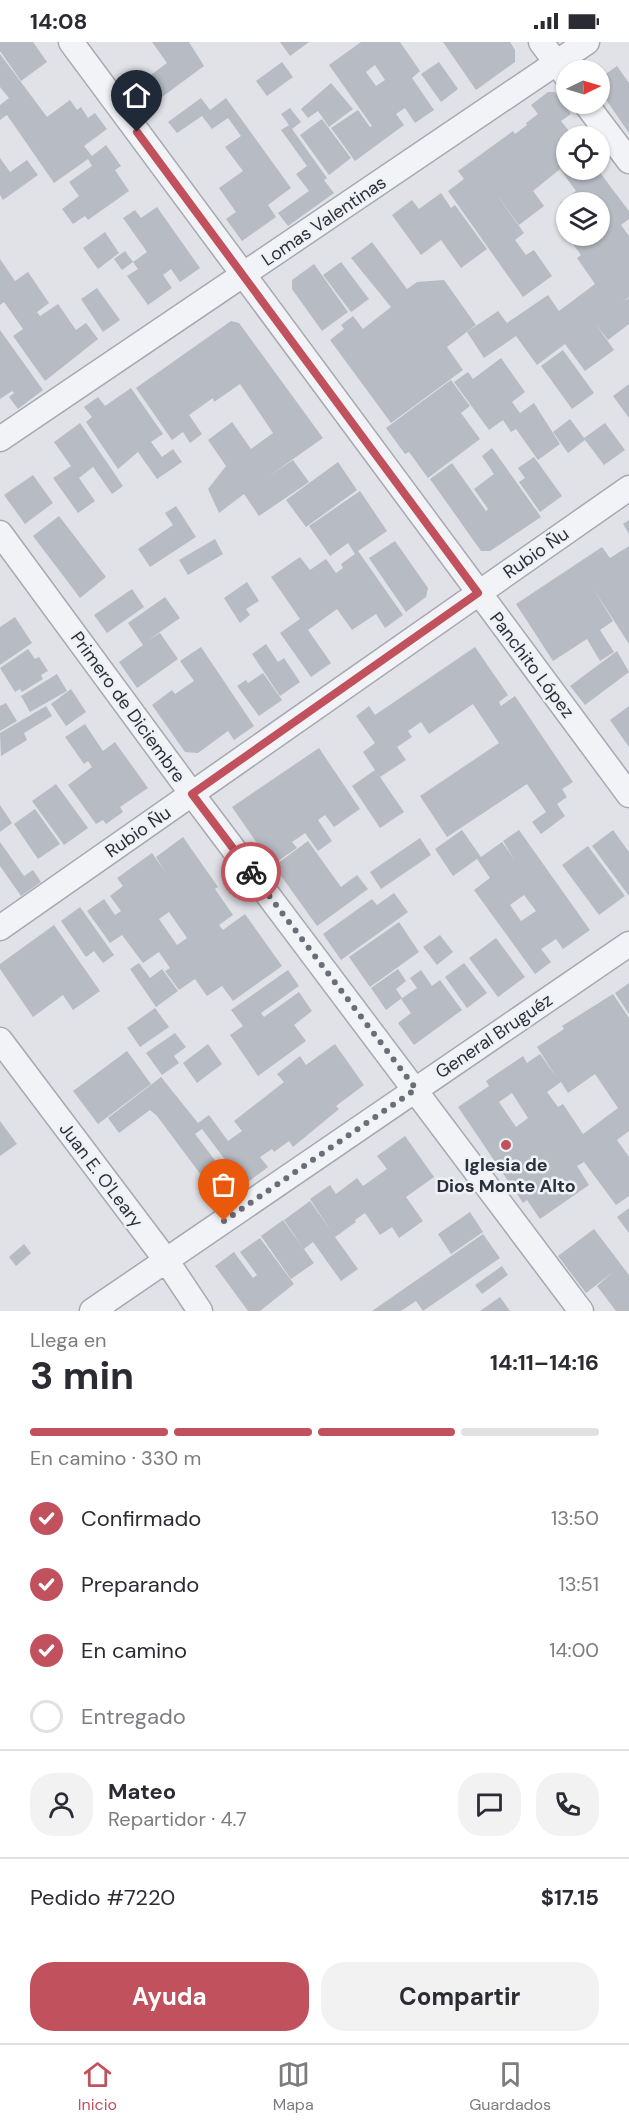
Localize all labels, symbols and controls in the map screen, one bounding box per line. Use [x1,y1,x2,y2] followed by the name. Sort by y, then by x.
[30,7,87,36] text: 14:08
[556,60,610,114] north arrow
[556,60,610,246] map controls
[111,70,162,132] pin
[120,79,153,112] icon: home
[556,126,610,180] button: locate
[257,170,391,272] street label: Lomas Valentinas
[556,192,610,246] button: layers
[498,522,574,584] street label: Rubio Ñu
[484,607,580,723] street label: Panchito López
[65,627,191,787] street label: Primero de Diciembre
[100,801,176,863] street label: Rubio Ñu
[221,842,281,902] courier
[235,856,268,889] icon: bike
[431,988,557,1084] street label: General Bruguéz
[54,1118,148,1232] street label: Juan E. O'Leary
[499,1138,513,1152] marker: Iglesia de Dios Monte Alto
[436,1153,576,1198] place label: Iglesia de Dios Monte Alto
[198,1159,249,1221] pin
[207,1168,240,1201] icon: bag
[30,1327,107,1353] text: Llega en
[490,1348,599,1377] text: 14:11–14:16
[30,1350,134,1401] text: 3 min
[30,1445,201,1471] text: En camino · 330 m
[30,1502,63,1535] icon: check
[81,1504,201,1533] text: Confirmado
[551,1505,599,1531] text: 13:50
[30,1568,63,1601] icon: check
[81,1570,199,1599] text: Preparando
[558,1571,599,1597] text: 13:51
[30,1634,63,1667] icon: check
[81,1636,187,1665] text: En camino
[549,1637,599,1663] text: 14:00
[81,1702,186,1731] text: Entregado
[30,1773,93,1836] button: person
[458,1773,521,1836] button: chat
[536,1773,599,1836] button: phone
[108,1777,176,1806] text: Mateo
[108,1806,247,1832] text: Repartidor · 4.7
[30,1883,175,1912] text: Pedido #7220
[541,1883,599,1912] text: $17.15
[30,1962,309,2031] button: Ayuda
[321,1962,599,2031] button: Compartir
[78,2058,117,2115] tab: Inicio
[273,2058,314,2115] tab: Mapa
[469,2058,551,2115] tab: Guardados

